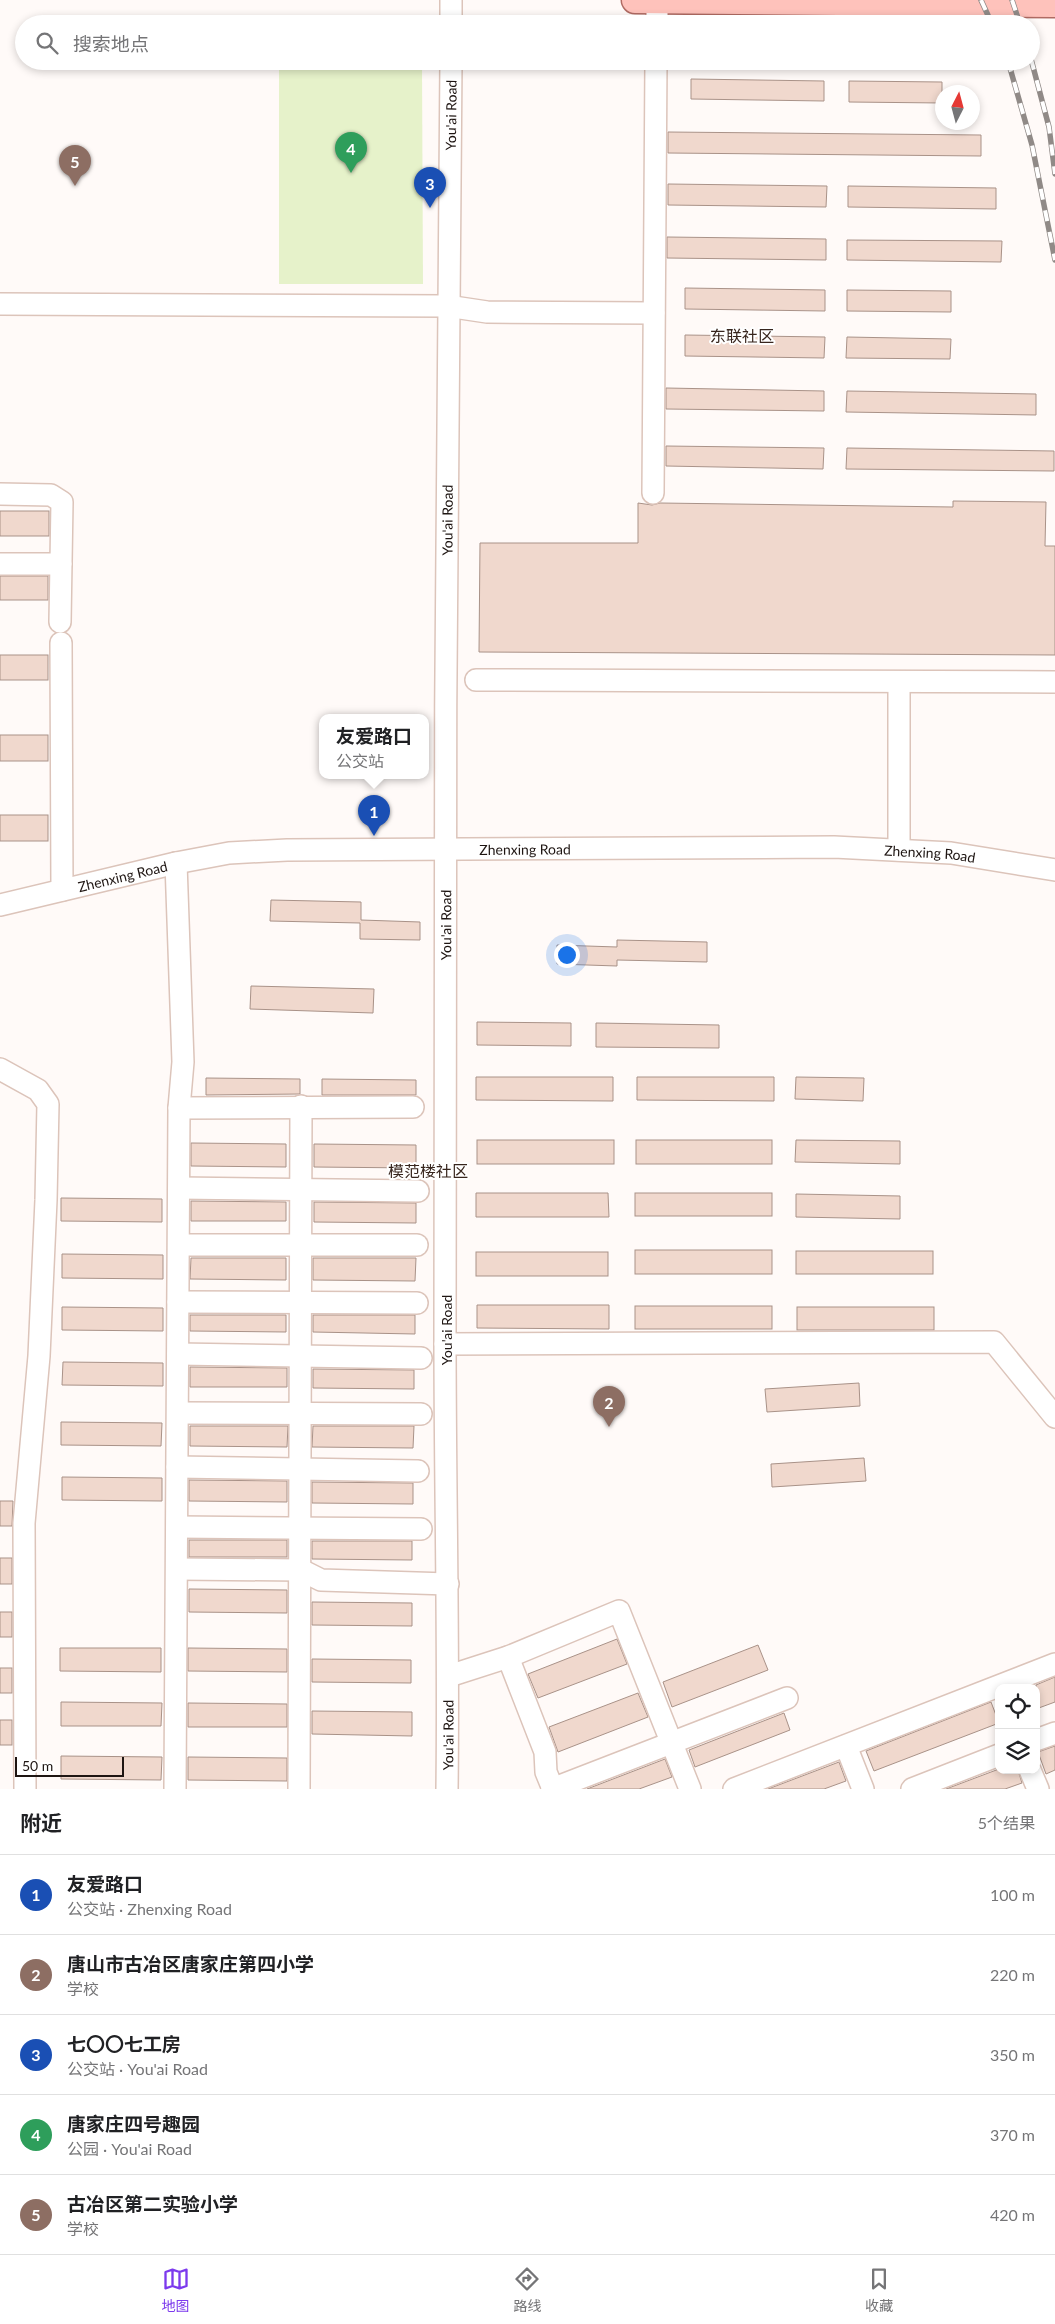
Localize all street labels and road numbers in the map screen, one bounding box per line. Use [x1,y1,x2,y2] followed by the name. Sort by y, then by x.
[441,80,459,150] street label: You'ai Road
[438,485,455,555] street label: You'ai Road
[479,840,571,857] street label: Zhenxing Road
[884,841,977,865] street label: Zhenxing Road
[76,857,169,895] street label: Zhenxing Road
[437,890,454,960] street label: You'ai Road
[438,1295,455,1365] street label: You'ai Road
[439,1700,456,1770] street label: You'ai Road

